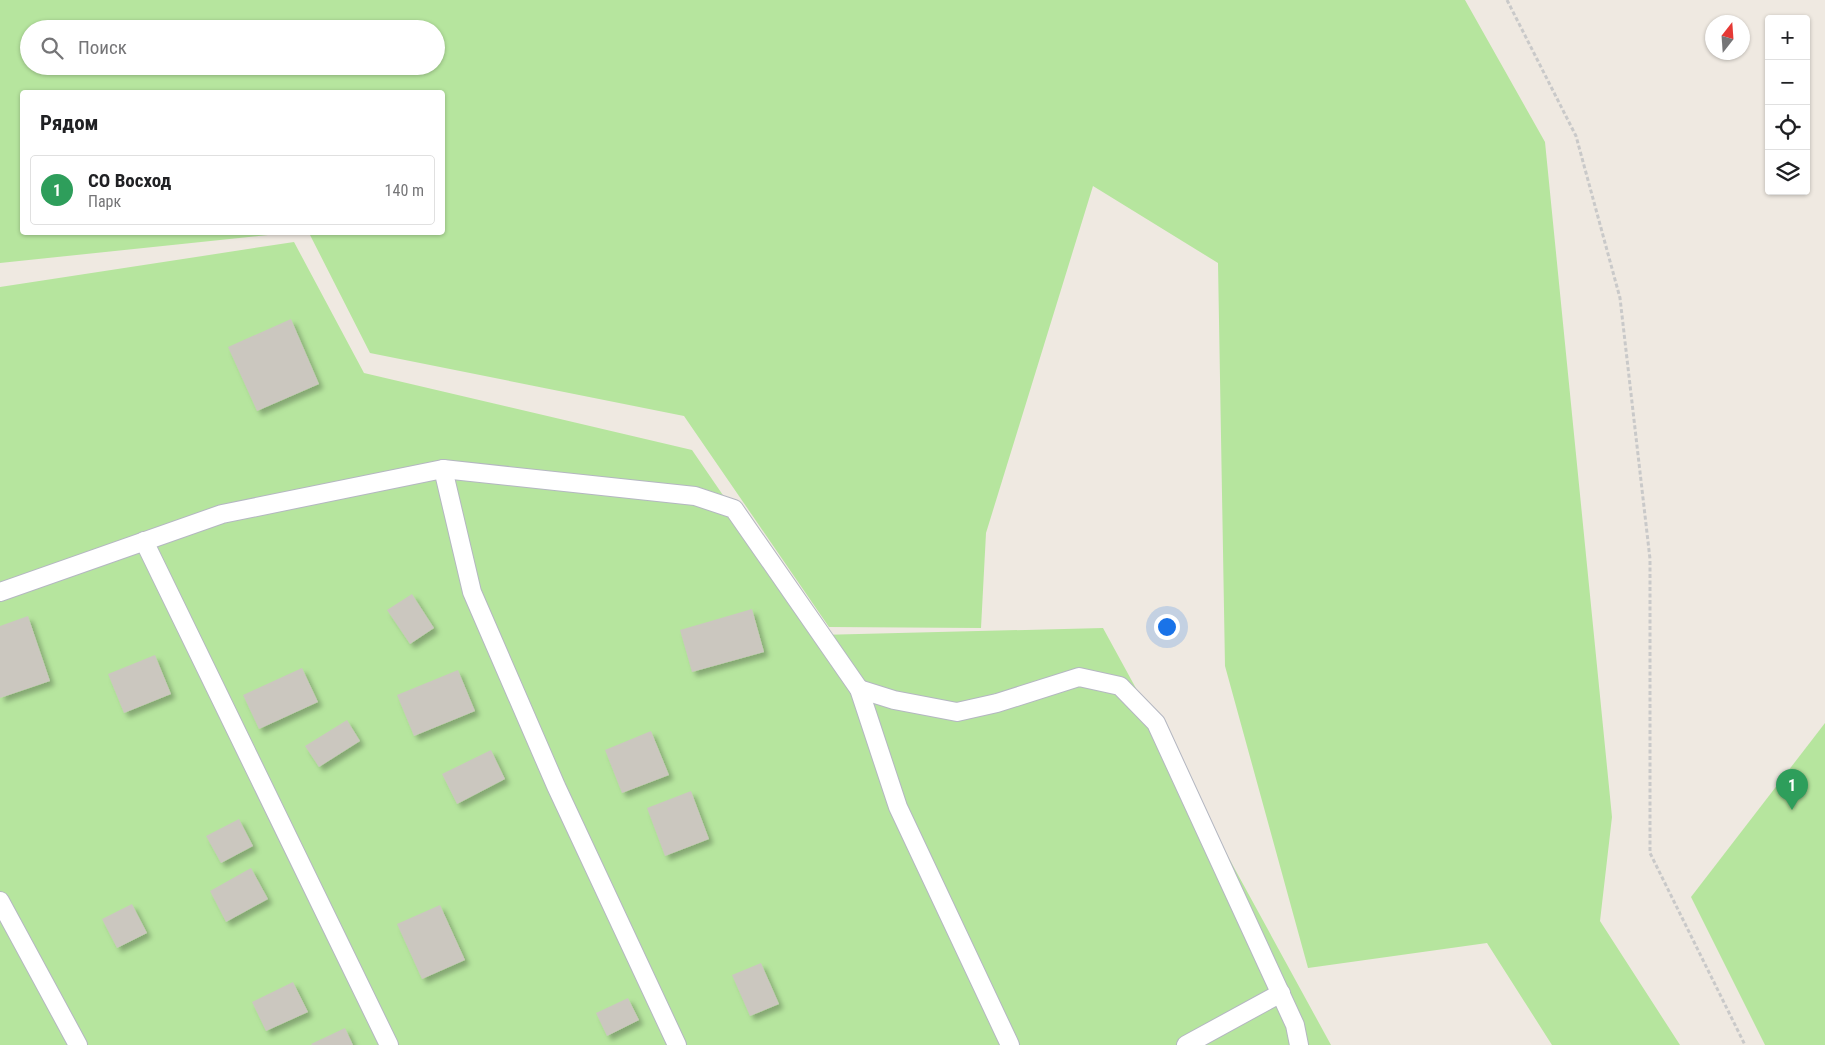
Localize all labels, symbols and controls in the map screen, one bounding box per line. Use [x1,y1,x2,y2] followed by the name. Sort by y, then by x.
[1705,15,1750,60] north arrow
[1765,15,1810,195] map controls
[1765,15,1810,60] button: +
[20,20,445,75] search box
[38,34,66,62] icon: search
[78,36,127,59] text: Поиск
[1765,60,1810,105] button: −
[1765,105,1810,150] button: locate
[40,111,99,135] text: Рядом
[1765,150,1810,195] button: layers
[88,169,171,192] text: СО Восход
[53,181,61,200] text: 1
[385,181,424,200] text: 140 m
[88,192,121,211] text: Парк
[1154,614,1180,640] your location
[1776,769,1808,810] pin: 1

